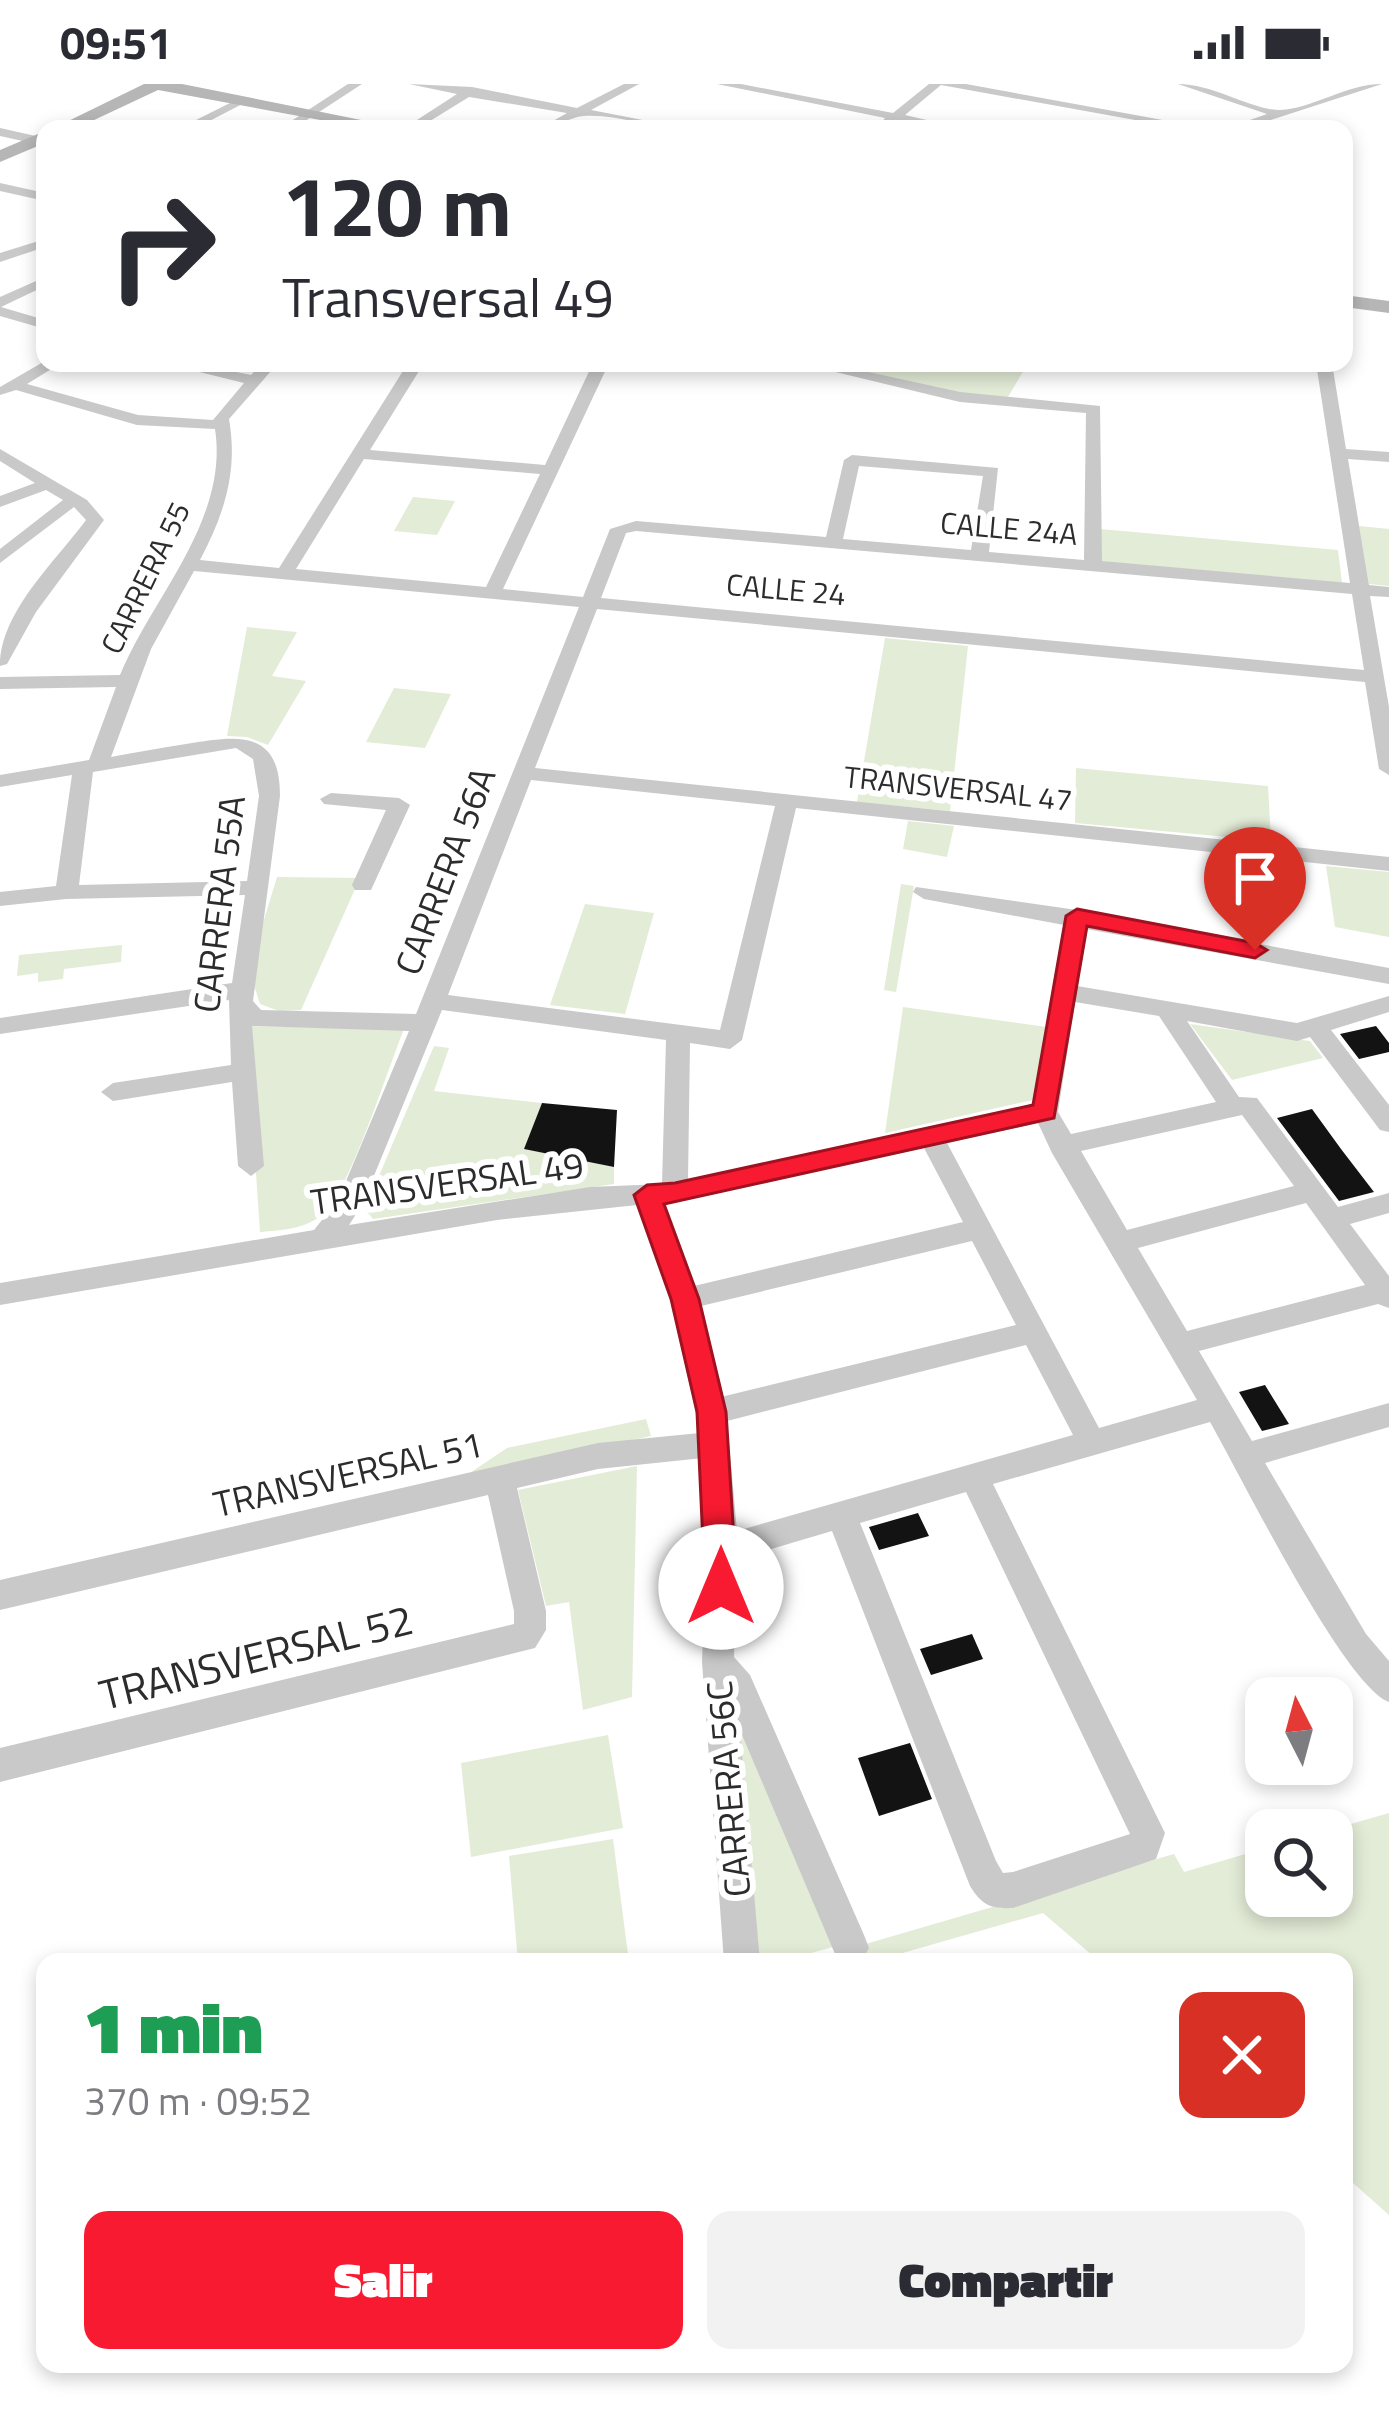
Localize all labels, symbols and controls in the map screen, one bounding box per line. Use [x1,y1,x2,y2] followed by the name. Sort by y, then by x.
[60,8,172,76] text: 09:51
[282,141,512,269] text: 120 m
[84,168,240,324] icon: right
[282,256,614,338] text: Transversal 49
[88,494,202,661] street label: CARRERA 55
[939,499,1080,557] street label: CALLE 24A
[724,561,848,617] street label: CALLE 24
[842,753,1074,823] street label: TRANSVERSAL 47
[380,759,509,983] street label: CARRERA 56A
[178,792,259,1016] street label: CARRERA 55A
[1204,827,1306,950] pin
[1222,845,1288,911] icon: arrive
[307,1136,587,1229] street label: TRANSVERSAL 49
[208,1416,488,1531] street label: TRANSVERSAL 51
[658,1524,784,1650] position arrow
[92,1586,419,1726] street label: TRANSVERSAL 52
[1245,1677,1353,1785] north arrow
[1245,1677,1353,1917] map controls
[691,1679,764,1899] street label: CARRERA 56C
[1245,1809,1353,1917] button: search
[84,1971,263,2081] text: 1 min
[1179,1992,1305,2118] button: close
[84,2071,312,2130] text: 370 m · 09:52
[84,2211,683,2349] button: Salir
[707,2211,1305,2349] button: Compartir

